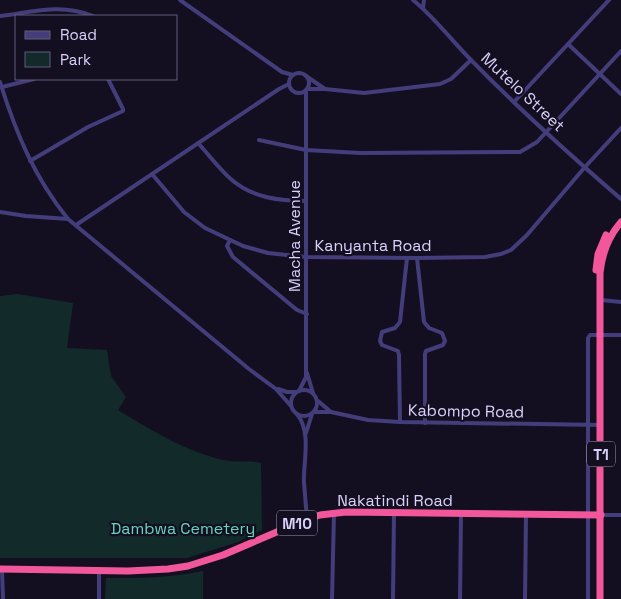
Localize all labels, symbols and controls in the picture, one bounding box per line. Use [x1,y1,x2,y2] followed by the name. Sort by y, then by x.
[15,15,178,80] legend
[60,25,97,44] text: Road
[477,48,569,136] street label: Mutelo Street
[60,50,91,69] text: Park
[284,180,305,292] street label: Macha Avenue
[314,235,432,256] street label: Kanyanta Road
[408,399,524,423] street label: Kabompo Road
[587,442,615,466] road number: T1
[337,490,453,511] street label: Nakatindi Road
[277,510,317,536] road number: M10
[111,518,255,539] park label: Dambwa Cemetery

